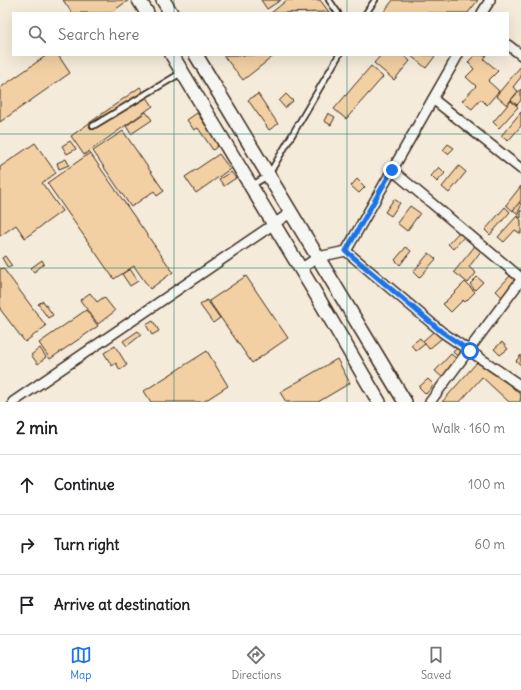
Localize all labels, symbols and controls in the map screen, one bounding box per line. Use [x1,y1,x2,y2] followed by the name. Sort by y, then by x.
[12,12,509,56] search box
[26,23,48,45] icon: search
[58,25,139,44] text: Search here
[383,161,401,179] route end
[461,342,479,360] route start
[16,417,58,439] text: 2 min
[432,420,505,437] text: Walk · 160 m
[16,474,38,496] icon: ahead
[54,475,115,494] text: Continue
[468,476,505,493] text: 100 m
[16,534,38,556] icon: right
[54,535,119,554] text: Turn right
[474,536,505,553] text: 60 m
[16,594,38,616] icon: arrive
[54,595,190,614] text: Arrive at destination
[70,644,92,682] tab: Map
[232,644,281,682] tab: Directions
[421,644,451,682] tab: Saved

